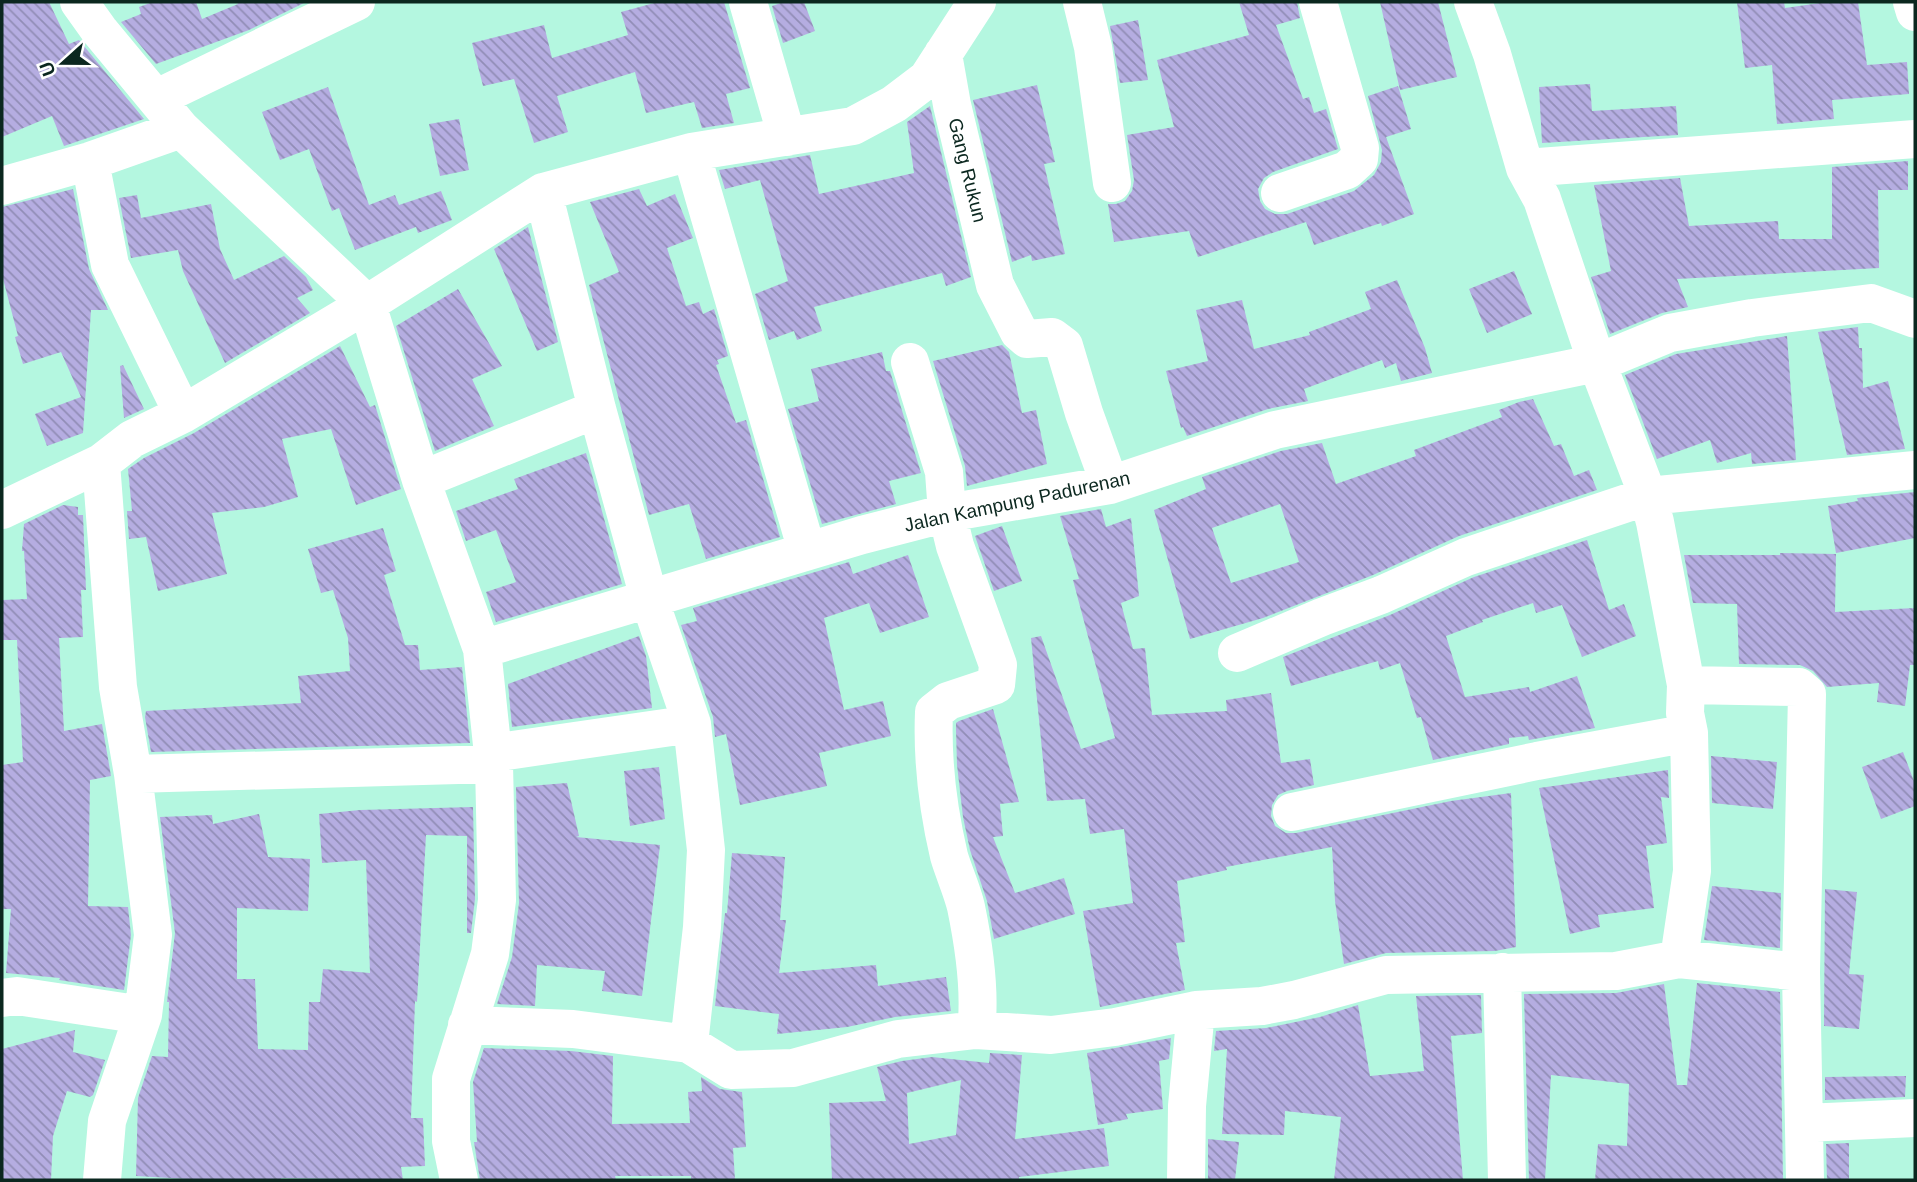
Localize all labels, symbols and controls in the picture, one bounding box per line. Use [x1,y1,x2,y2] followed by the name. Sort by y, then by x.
[28,28,98,98] north arrow
[35,59,60,79] text: U
[944,116,991,224] street label: Gang Rukun
[902,467,1132,536] street label: Jalan Kampung Padurenan

